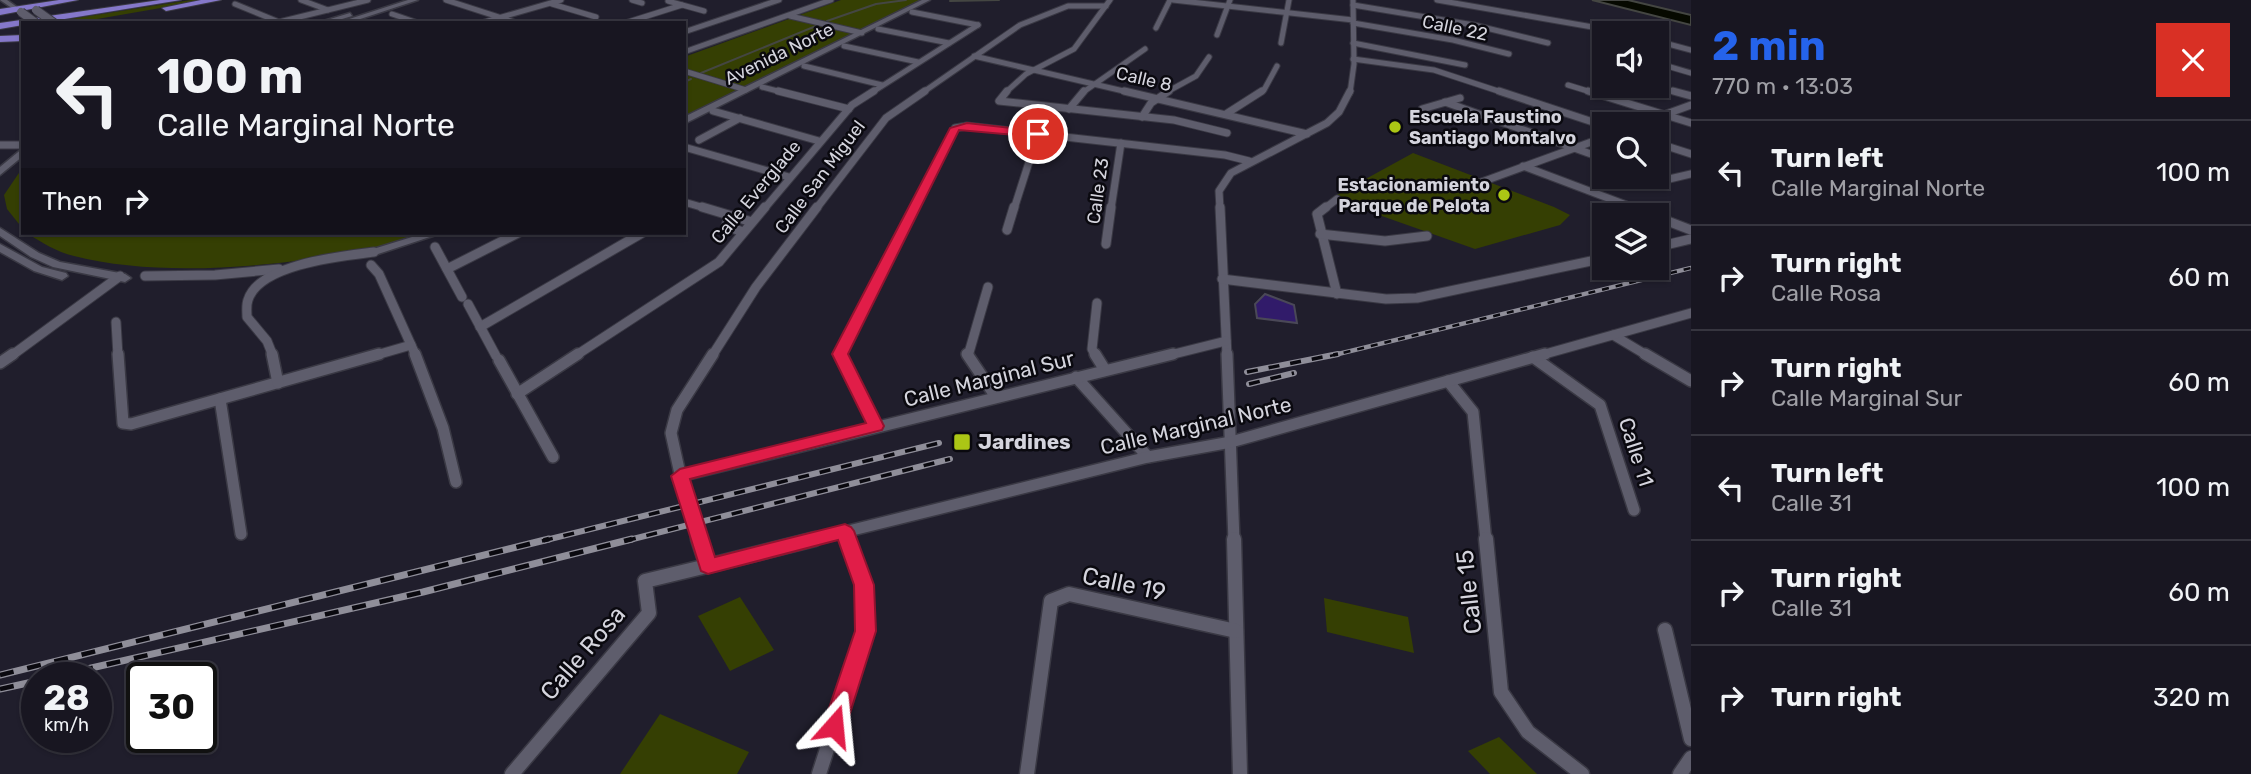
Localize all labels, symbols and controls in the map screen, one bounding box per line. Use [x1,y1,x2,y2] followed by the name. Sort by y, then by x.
[1420,10,1490,46] street label: Calle 22
[721,18,837,90] street label: Avenida Norte
[1592,21,1669,280] map controls
[1592,21,1669,98] button: sound
[1712,21,1826,71] text: 2 min
[2156,23,2230,97] button: close
[157,47,303,105] text: 100 m
[42,49,133,140] icon: left
[1114,62,1174,96] street label: Calle 8
[1712,72,1853,100] text: 770 m · 13:03
[1008,104,1068,164] pin
[157,106,455,144] text: Calle Marginal Norte
[1409,106,1576,149] place label: Escuela Faustino Santiago Montalvo
[1592,112,1669,189] button: search
[1019,115,1057,153] icon: arrive
[770,116,870,238] street label: Calle San Miguel
[1387,119,1403,135] marker: Escuela Faustino Santiago Montalvo
[706,136,806,248] street label: Calle Everglade
[1771,143,1883,174] text: Turn left
[1712,154,1750,192] icon: left
[1082,157,1114,225] street label: Calle 23
[2156,157,2230,188] text: 100 m
[1337,174,1490,217] place label: Estacionamiento Parque de Pelota
[1771,174,1985,202] text: Calle Marginal Norte
[117,182,155,220] icon: right
[42,186,103,217] text: Then
[1496,187,1512,203] marker: Estacionamiento Parque de Pelota
[1592,203,1669,280] button: layers
[1771,248,1901,279] text: Turn right
[1712,259,1750,297] icon: right
[2168,262,2230,293] text: 60 m
[1771,279,1881,307] text: Calle Rosa
[901,345,1077,412] street label: Calle Marginal Sur
[1771,353,1901,384] text: Turn right
[1712,364,1750,402] icon: right
[2168,367,2230,398] text: 60 m
[1771,384,1962,412] text: Calle Marginal Sur
[1098,391,1294,460] street label: Calle Marginal Norte
[1614,414,1659,489] street label: Calle 11
[978,429,1071,454] place label: Jardines
[952,432,972,452] marker: Jardines
[1771,458,1883,489] text: Turn left
[1712,469,1750,507] icon: left
[2156,472,2230,503] text: 100 m
[1771,489,1852,517] text: Calle 31
[1451,548,1487,636] street label: Calle 15
[1080,561,1168,607] street label: Calle 19
[1771,563,1901,594] text: Turn right
[1712,574,1750,612] icon: right
[2168,577,2230,608] text: 60 m
[1771,594,1852,622] text: Calle 31
[535,600,631,706] street label: Calle Rosa
[126,662,217,753] speed limit sign: 30
[43,677,90,719] text: 28
[1712,679,1750,717] icon: right
[1771,682,1901,713] text: Turn right
[2153,682,2230,713] text: 320 m
[797,689,871,763] position arrow
[44,714,89,736] text: km/h

